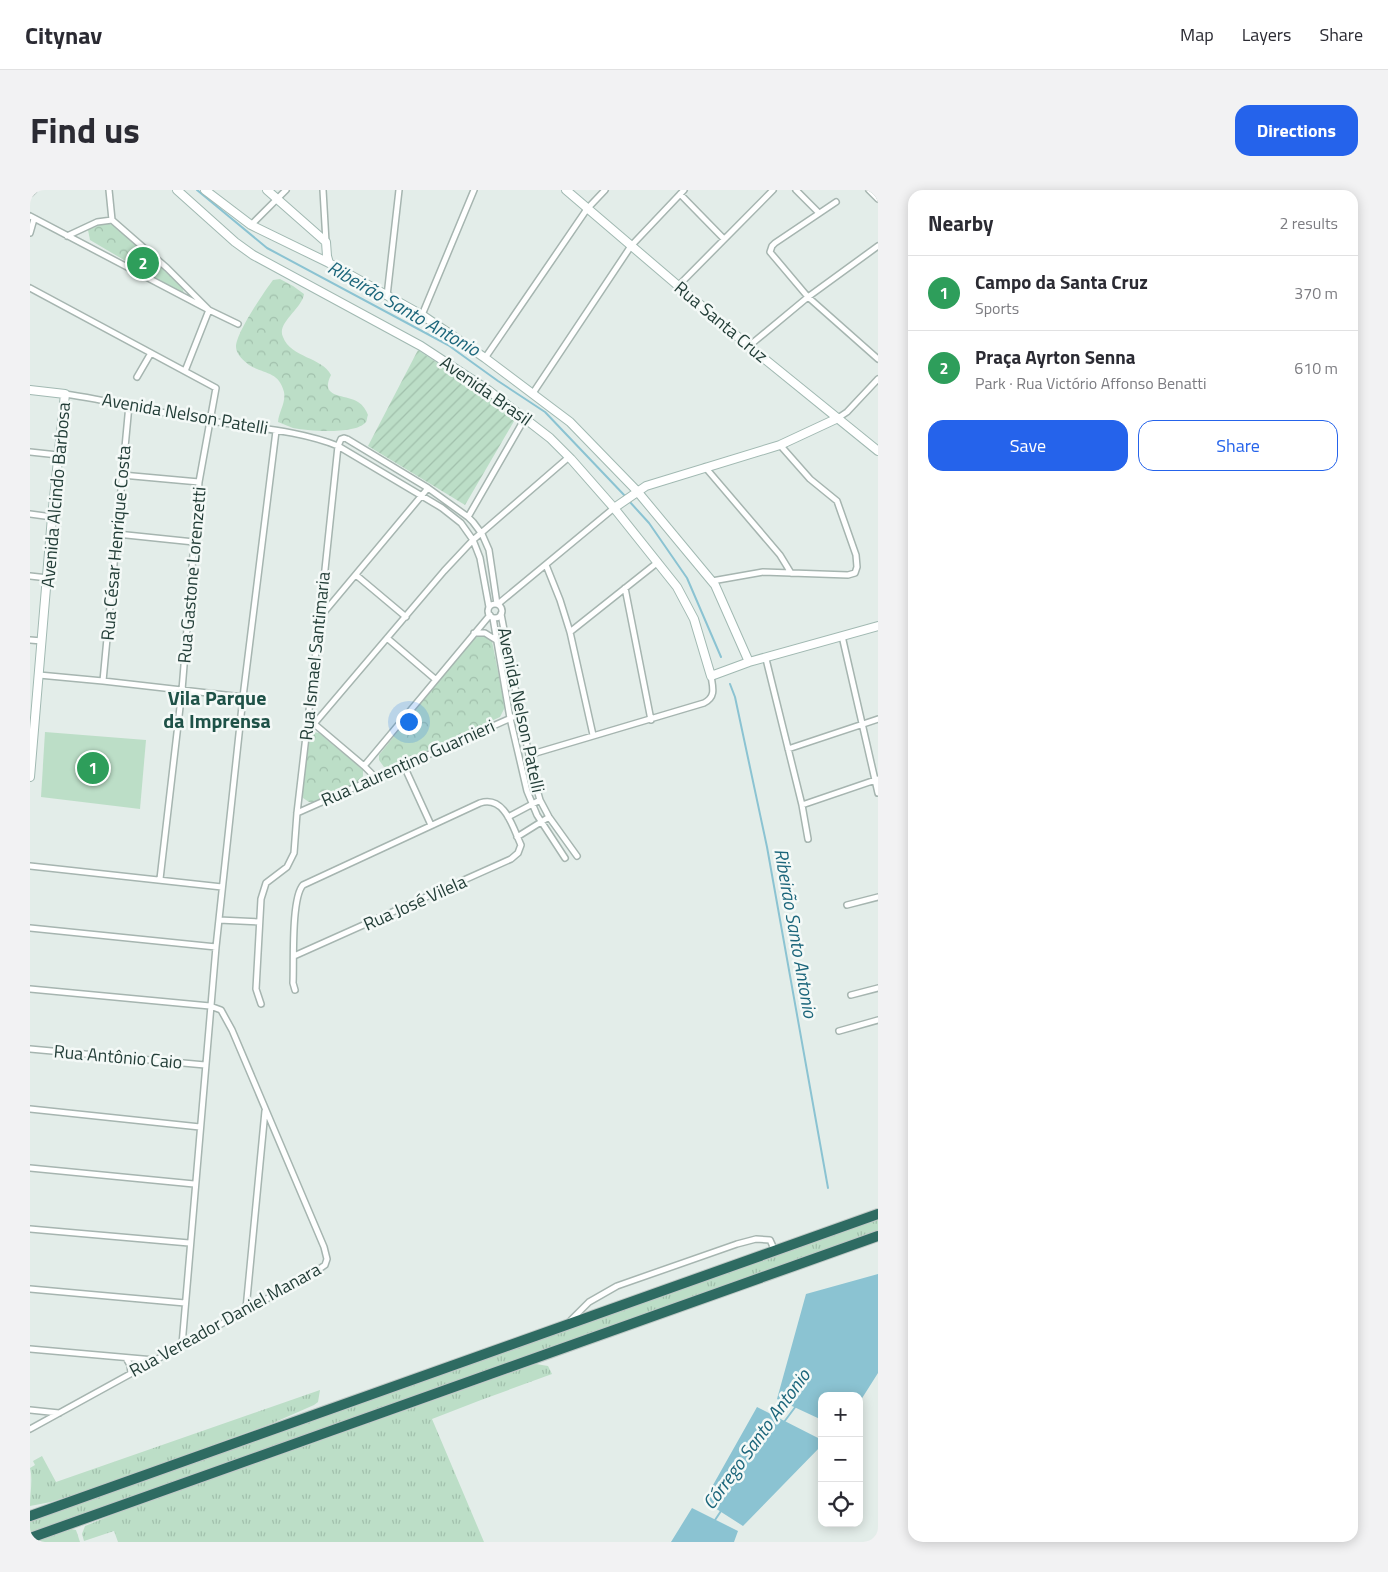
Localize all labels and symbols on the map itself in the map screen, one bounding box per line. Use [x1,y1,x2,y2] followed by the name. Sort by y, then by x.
[127,244,159,282] pin: 2
[323,252,486,363] water label: Ribeirão Santo Antonio
[669,274,774,369] street label: Rua Santa Cruz
[435,349,538,432] street label: Avenida Brasil
[100,386,270,441] street label: Avenida Nelson Patelli
[34,401,77,589] street label: Avenida Alcindo Barbosa
[94,444,137,642] street label: Rua César Henrique Costa
[170,486,213,664] street label: Rua Gastone Lorenzetti
[292,570,337,742] street label: Rua Ismael Santimaria
[491,625,552,795] street label: Avenida Nelson Patelli
[163,682,271,736] district label: Vila Parque da Imprensa
[396,709,422,735] your location
[317,712,499,813] street label: Rua Laurentino Guarnieri
[77,749,109,787] pin: 1
[767,846,826,1021] water label: Ribeirão Santo Antonio
[359,868,471,937] street label: Rua José Vilela
[53,1037,184,1076] street label: Rua Antônio Caio
[124,1256,326,1384] street label: Rua Vereador Daniel Manara
[695,1362,817,1515] water label: Córrego Santo Antonio

